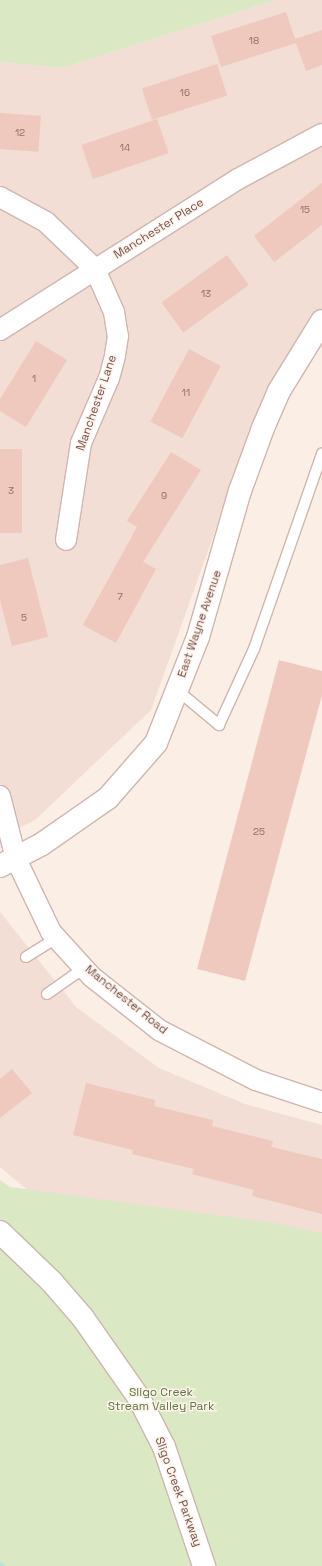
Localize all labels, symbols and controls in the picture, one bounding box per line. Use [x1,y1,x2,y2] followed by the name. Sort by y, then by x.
[249,35,259,47] house number: 18
[180,87,190,99] house number: 16
[15,127,25,139] house number: 12
[120,142,130,154] house number: 14
[111,195,207,263] street label: Manchester Place
[300,204,310,216] house number: 15
[201,288,211,300] house number: 13
[74,353,120,453] street label: Manchester Lane
[32,373,36,385] house number: 1
[182,387,190,399] house number: 11
[8,485,14,497] house number: 3
[161,490,167,502] house number: 9
[175,568,225,680] street label: East Wayne Avenue
[117,591,123,603] house number: 7
[21,612,27,624] house number: 5
[253,826,265,838] house number: 25
[82,962,170,1038] street label: Manchester Road
[108,1386,214,1414] park label: Sligo Creek Stream Valley Park
[151,1435,205,1549] street label: Sligo Creek Parkway

